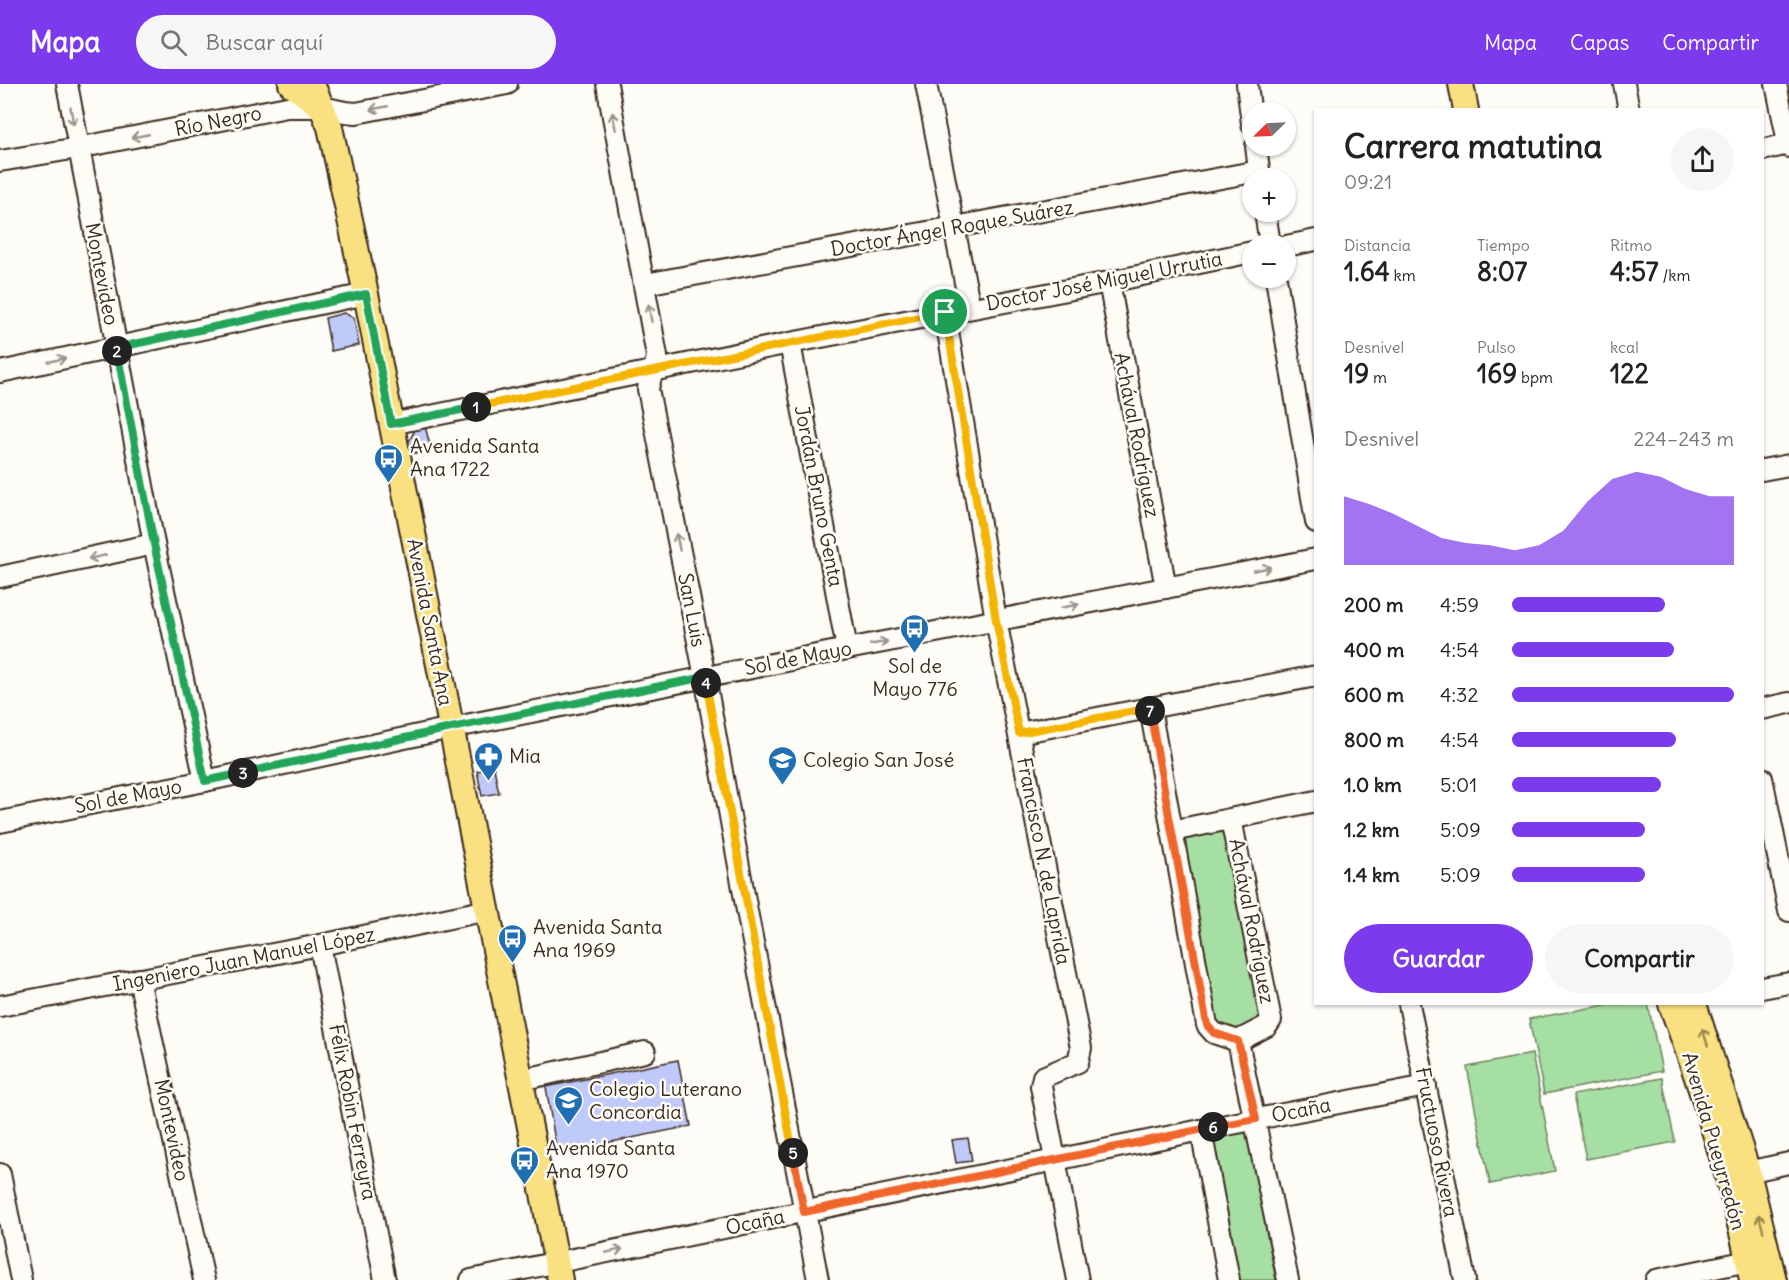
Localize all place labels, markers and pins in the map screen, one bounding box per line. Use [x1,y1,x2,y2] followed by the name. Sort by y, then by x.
[919,286,970,337] pin
[102,336,132,366] pin: 2
[461,392,491,422] pin: 1
[410,433,539,481] place label: Avenida Santa Ana 1722
[373,442,405,484] bus stop icon: Avenida Santa Ana 1722
[899,612,931,654] bus stop icon: Sol de Mayo 776
[872,653,958,701] place label: Sol de Mayo 776
[691,668,721,698] pin: 4
[1135,696,1165,726] pin: 7
[472,740,504,782] pharmacy icon: Mia
[509,743,541,768] place label: Mia
[766,744,798,786] school or university icon: Colegio San José
[803,747,954,772] place label: Colegio San José
[228,758,258,788] pin: 3
[533,914,662,962] place label: Avenida Santa Ana 1969
[496,922,528,964] bus stop icon: Avenida Santa Ana 1969
[589,1076,742,1124] place label: Colegio Luterano Concordia
[552,1084,584,1126] school or university icon: Colegio Luterano Concordia
[1198,1112,1228,1142] pin: 6
[546,1135,675,1183] place label: Avenida Santa Ana 1970
[778,1138,808,1168] pin: 5
[509,1144,541,1186] bus stop icon: Avenida Santa Ana 1970

